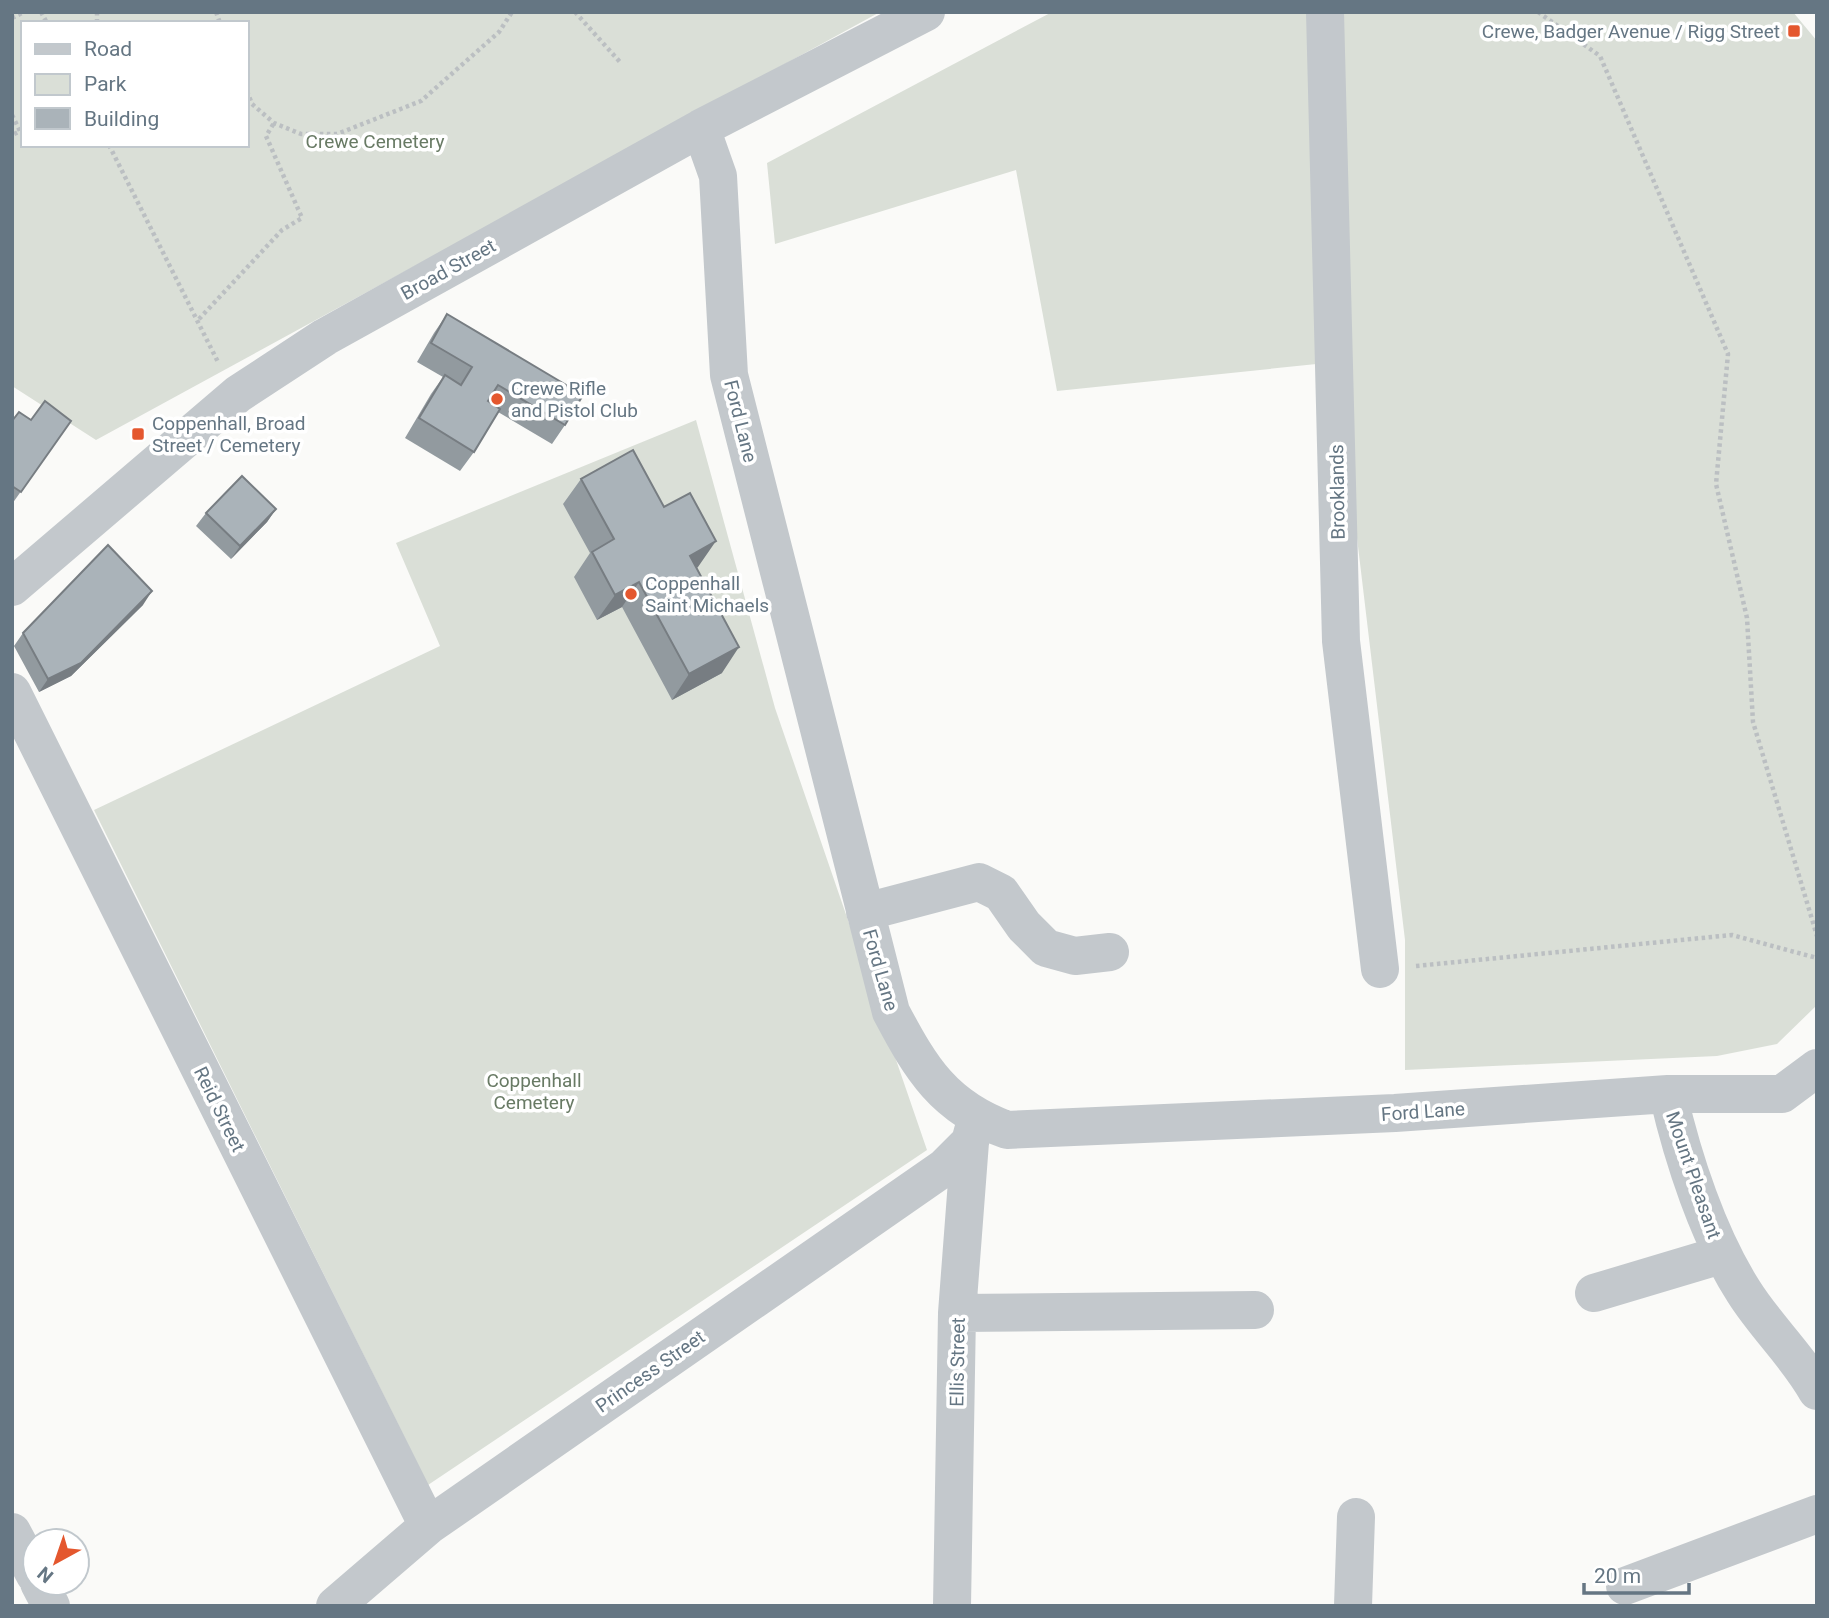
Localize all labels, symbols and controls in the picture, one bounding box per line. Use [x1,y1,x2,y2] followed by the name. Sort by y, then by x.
[1482,20,1780,43] place label: Crewe, Badger Avenue / Rigg Street
[21,21,248,147] legend
[1786,23,1802,39] marker: Crewe, Badger Avenue / Rigg Street
[84,37,132,61] text: Road
[84,72,127,96] text: Park
[84,107,159,131] text: Building
[306,130,444,153] park label: Crewe Cemetery
[397,234,500,305] street label: Broad Street
[511,377,638,422] place label: Crewe Rifle and Pistol Club
[719,378,762,465] street label: Ford Lane
[489,391,505,407] marker: Crewe Rifle and Pistol Club
[152,412,306,457] place label: Coppenhall, Broad Street / Cemetery
[130,426,146,442] marker: Coppenhall, Broad Street / Cemetery
[1325,444,1350,540] street label: Brooklands
[645,572,769,617] place label: Coppenhall Saint Michaels
[623,586,639,602] marker: Coppenhall Saint Michaels
[858,927,903,1014] street label: Ford Lane
[189,1063,250,1156] street label: Reid Street
[486,1069,582,1114] park label: Coppenhall Cemetery
[1380,1097,1466,1126] street label: Ford Lane
[1661,1108,1726,1242] street label: Mount Pleasant
[945,1317,970,1407] street label: Ellis Street
[591,1325,709,1418] street label: Princess Street
[21,1527,91,1597] north arrow
[1584,1552,1689,1596] scale bar
[33,1562,58,1588] text: N
[1594,1564,1641,1588] text: 20 m

